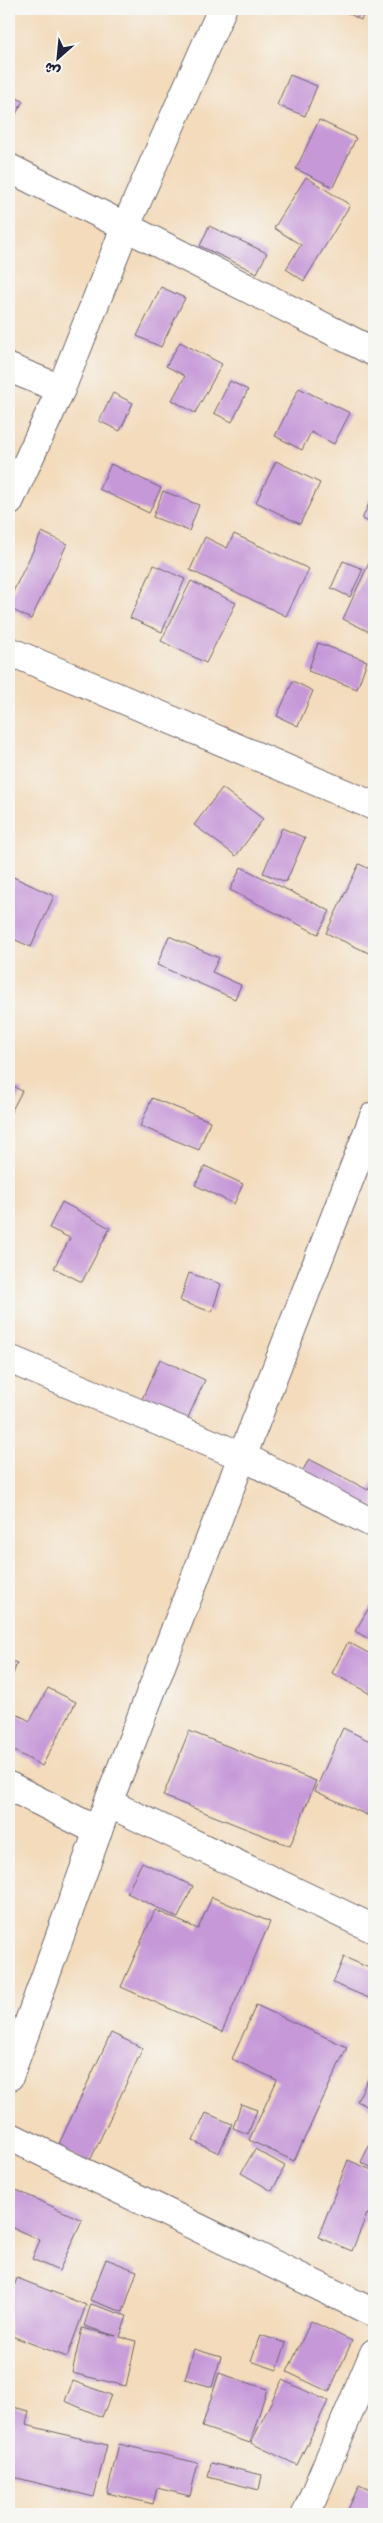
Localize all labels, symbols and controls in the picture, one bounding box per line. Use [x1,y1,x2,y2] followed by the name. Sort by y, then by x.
[32,32,82,82] north arrow
[42,58,63,80] text: ش

